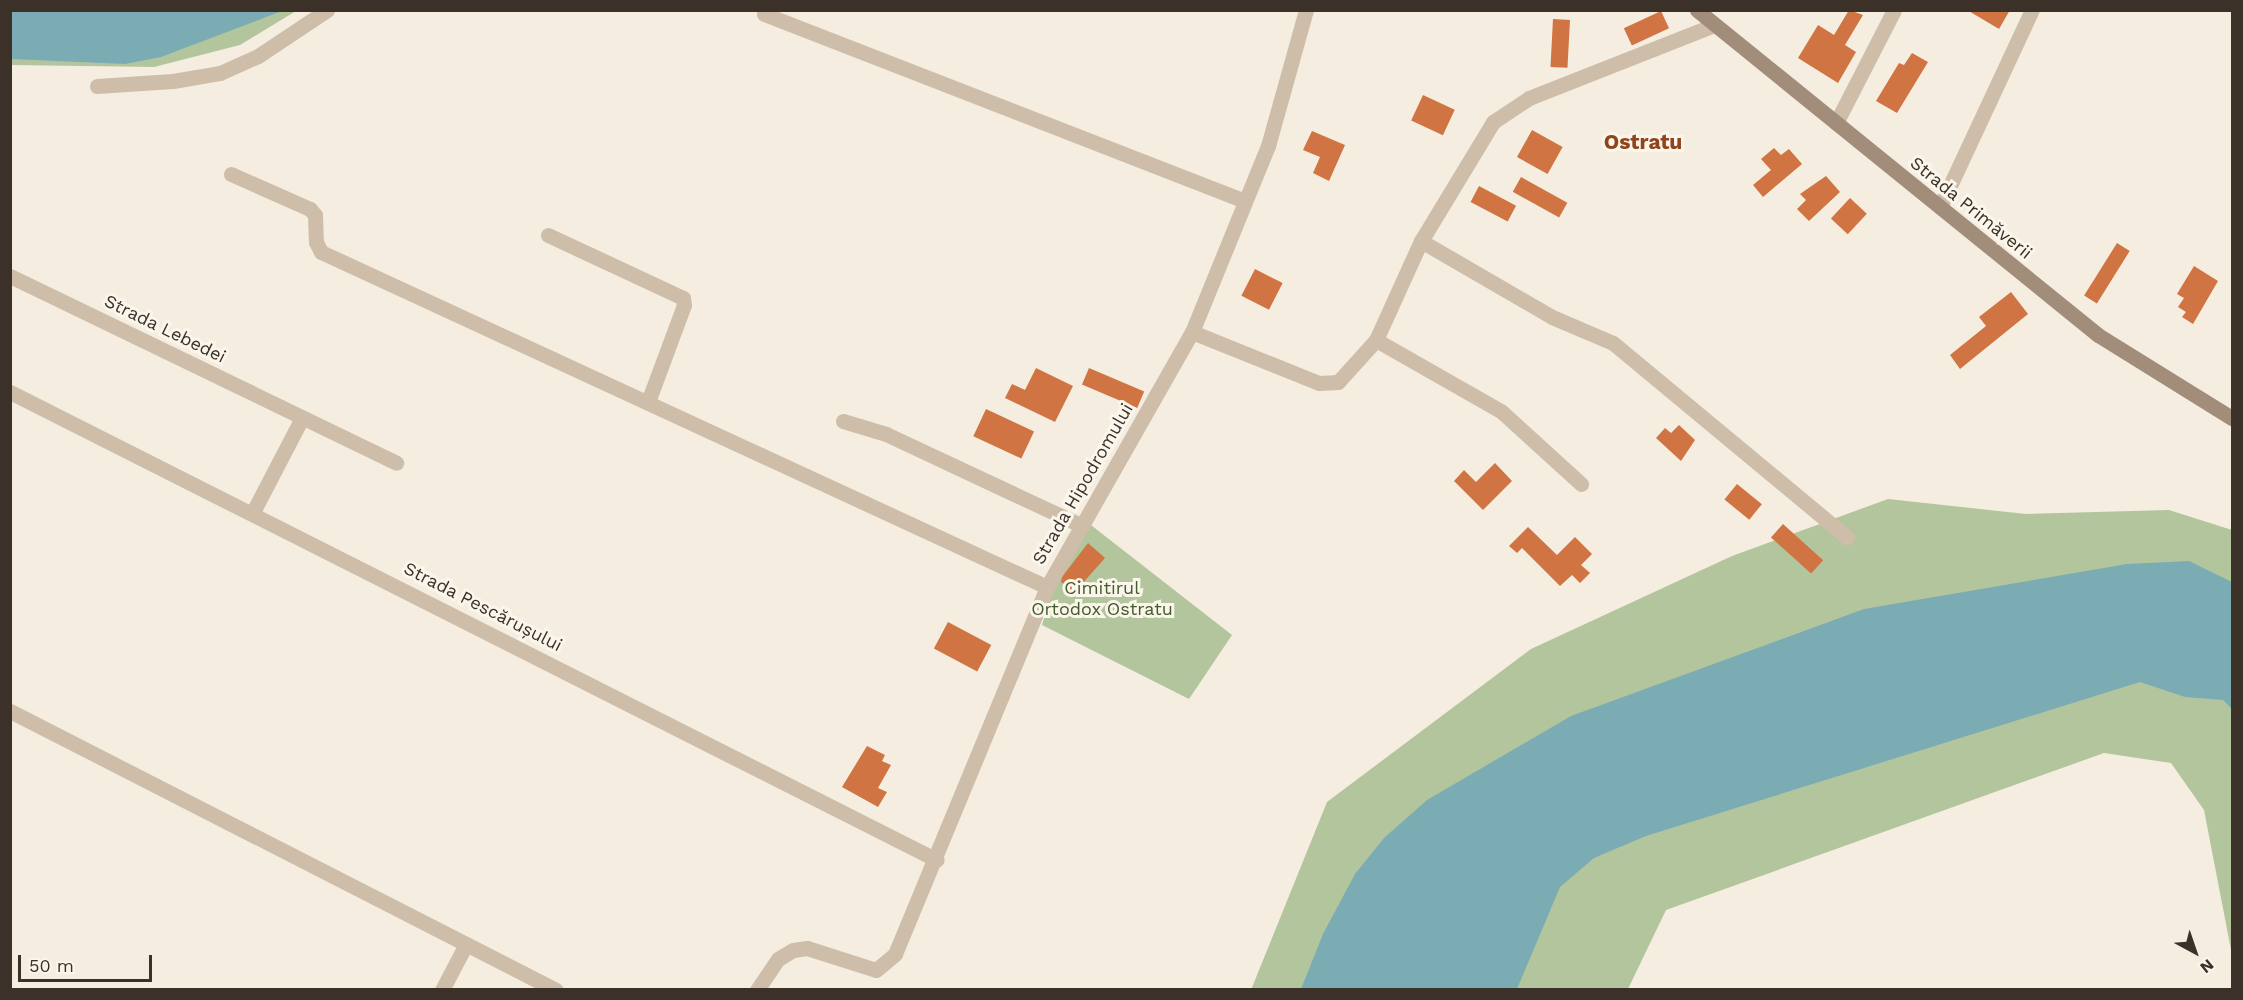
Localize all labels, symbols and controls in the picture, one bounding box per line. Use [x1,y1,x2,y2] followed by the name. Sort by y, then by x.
[1604,129,1682,155] district label: Ostratu
[1906,152,2036,264] street label: Strada Primăverii
[101,290,229,368] street label: Strada Lebedei
[1028,399,1138,569] street label: Strada Hipodromului
[400,558,566,656] street label: Strada Pescărușului
[1031,578,1173,620] park label: Cimitirul Ortodox Ostratu
[2165,922,2225,982] north arrow
[21,943,154,981] scale bar
[29,955,74,976] text: 50 m
[2196,955,2218,977] text: N

